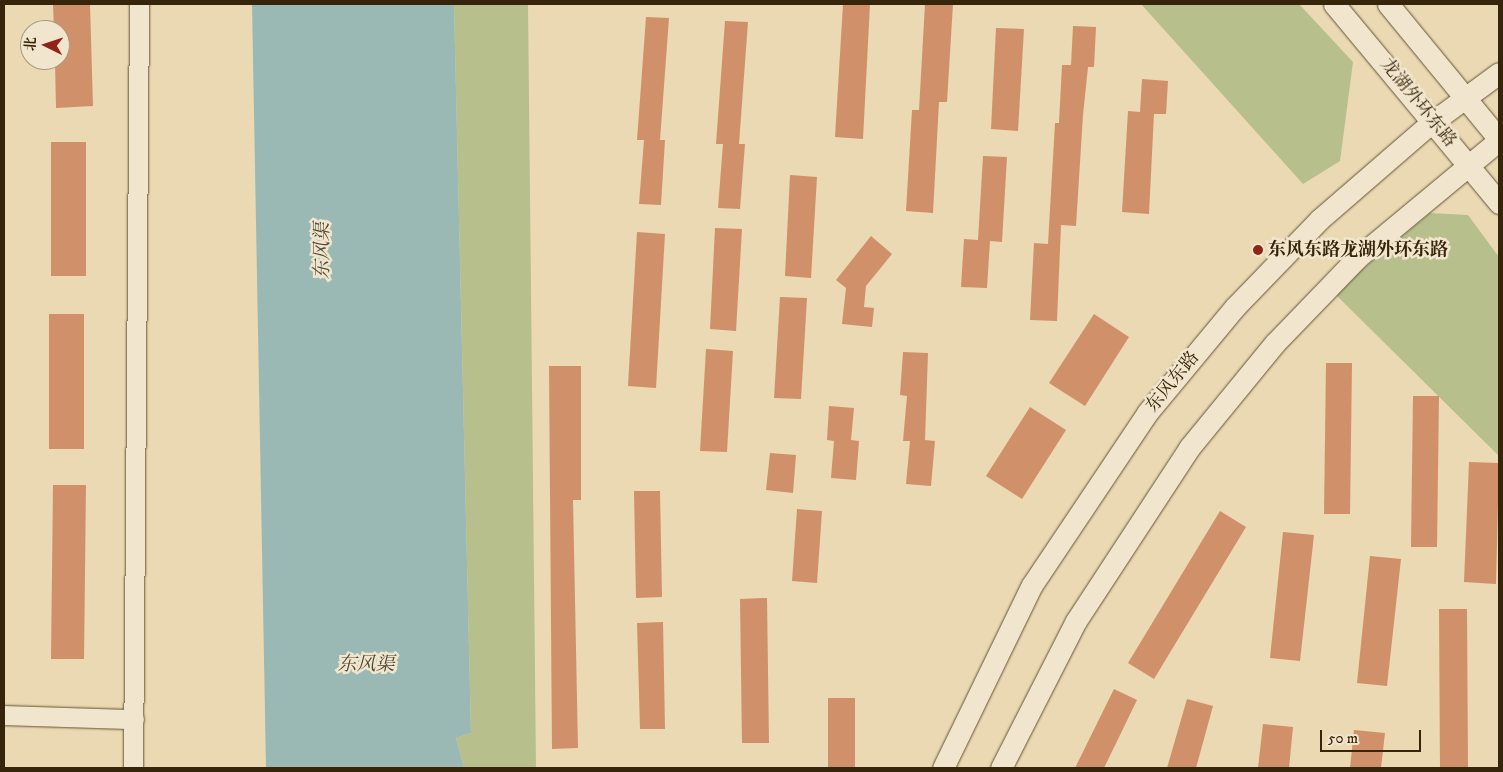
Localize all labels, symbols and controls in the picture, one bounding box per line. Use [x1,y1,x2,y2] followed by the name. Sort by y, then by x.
[20,20,70,70] north arrow
[22,36,41,52] text: 北
[1376,54,1460,152] street label: 龙湖外环东路
[312,223,334,279] water label: 东风渠
[1268,239,1448,261] place label: 东风东路龙湖外环东路
[1252,244,1264,256] marker: 东风东路龙湖外环东路
[1142,347,1204,417] street label: 东风东路
[338,654,394,676] water label: 东风渠
[1323,720,1424,752] scale bar
[1328,729,1358,748] text: 50 m

